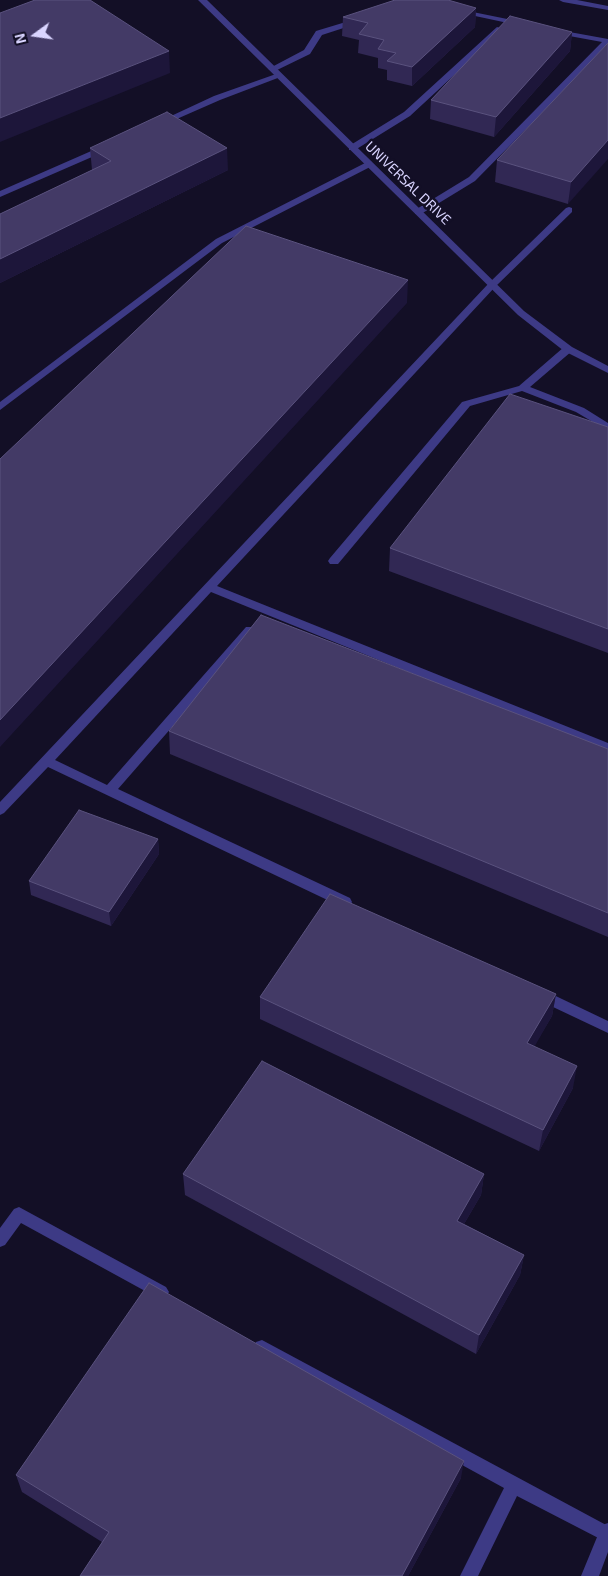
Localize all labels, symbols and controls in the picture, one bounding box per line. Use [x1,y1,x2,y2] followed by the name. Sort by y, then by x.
[10,10,60,60] north arrow
[10,32,29,46] text: N
[362,138,454,228] street label: UNIVERSAL DRIVE

